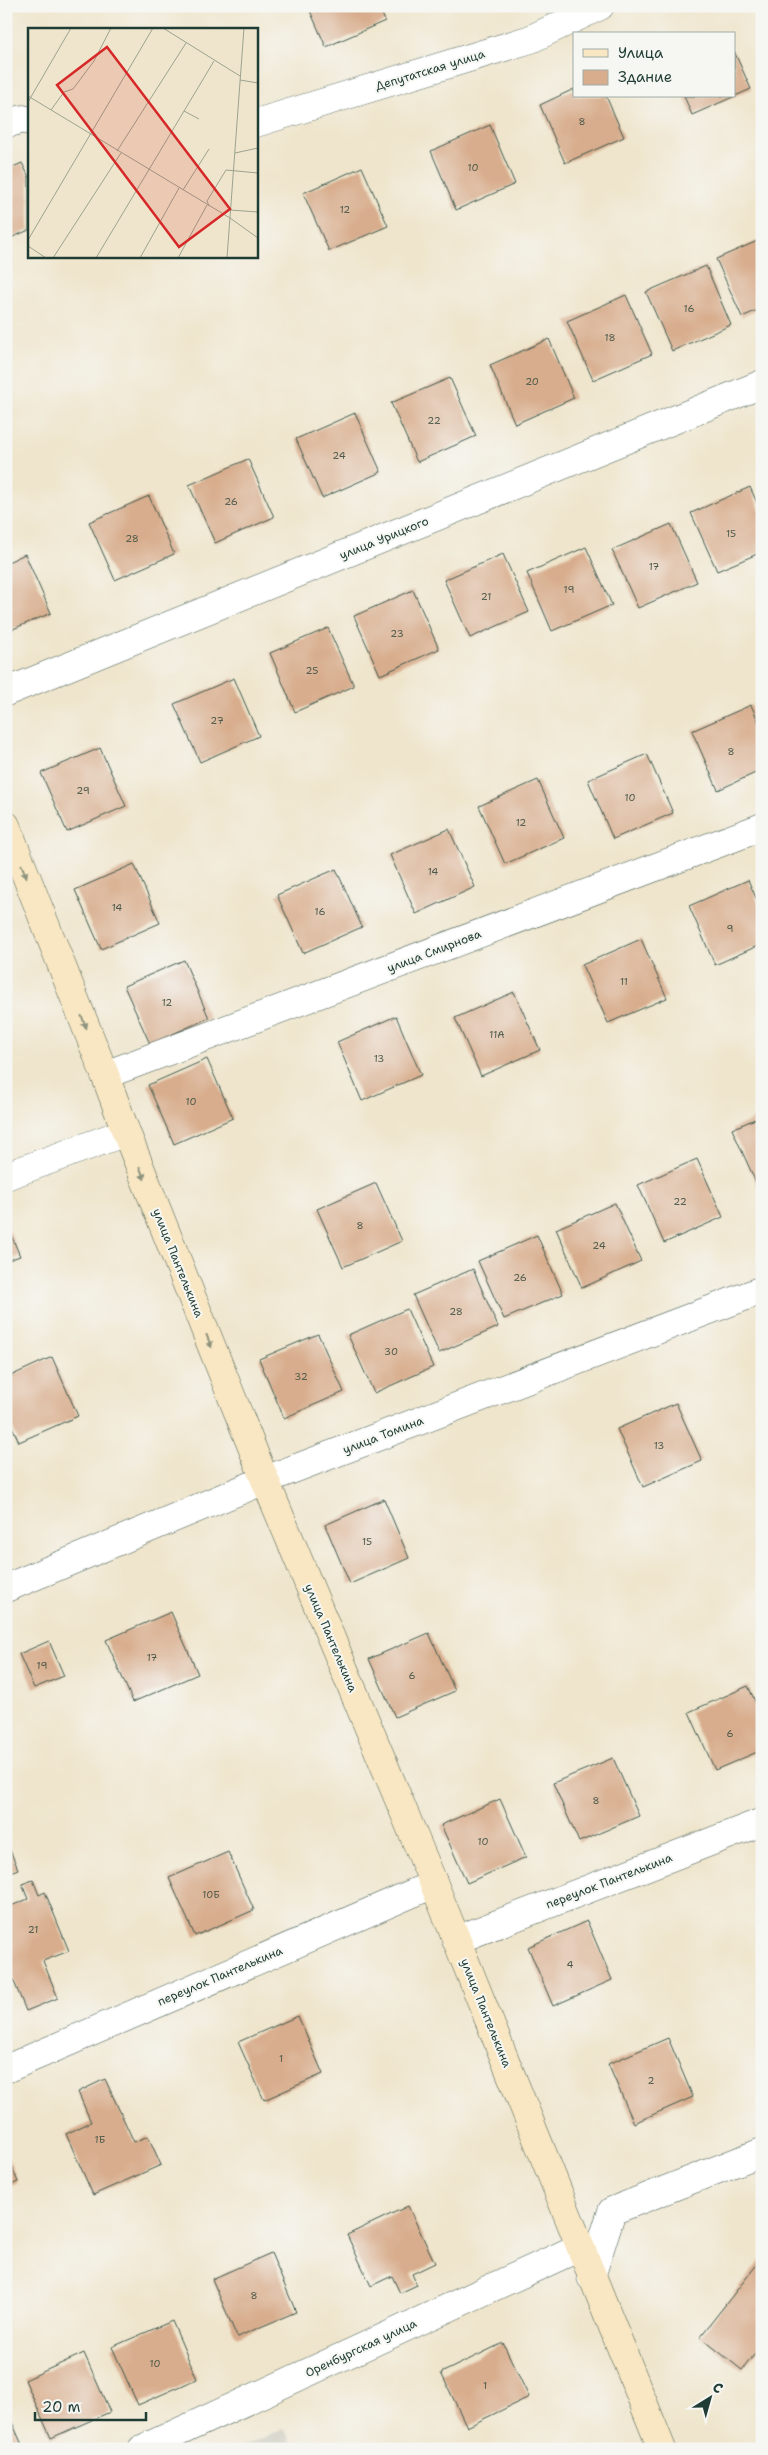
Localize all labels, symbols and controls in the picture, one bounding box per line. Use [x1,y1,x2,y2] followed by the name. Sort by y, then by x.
[28,28,258,258] inset map
[573,32,736,98] legend
[618,43,664,63] text: Улица
[373,46,487,94] street label: Депутатская улица
[618,67,672,87] text: Здание
[579,115,586,128] house number: 8
[468,161,478,174] house number: 10
[340,203,350,216] house number: 12
[684,302,694,315] house number: 16
[604,331,616,344] house number: 18
[525,375,539,388] house number: 20
[427,414,441,427] house number: 22
[332,449,346,462] house number: 24
[224,495,238,508] house number: 26
[337,513,431,563] street label: улица Урицкого
[726,527,736,540] house number: 15
[125,532,139,545] house number: 28
[649,560,659,573] house number: 17
[564,583,574,596] house number: 19
[481,590,491,603] house number: 21
[390,627,404,640] house number: 23
[306,664,318,677] house number: 25
[210,714,224,727] house number: 27
[728,745,735,758] house number: 8
[76,784,90,797] house number: 29
[625,791,635,804] house number: 10
[516,816,526,829] house number: 12
[20,864,28,879] one-way arrow
[428,865,438,878] house number: 14
[112,901,122,914] house number: 14
[315,905,325,918] house number: 16
[727,922,734,935] house number: 9
[385,926,484,976] street label: улица Смирнова
[620,975,628,988] house number: 11
[162,996,172,1009] house number: 12
[80,1015,88,1030] one-way arrow
[489,1028,505,1041] house number: 11А
[374,1052,384,1065] house number: 13
[186,1095,196,1108] house number: 10
[139,1166,146,1181] one-way arrow
[673,1195,687,1208] house number: 22
[149,1206,207,1320] street label: улица Пантелькина
[357,1219,364,1232] house number: 8
[592,1239,606,1252] house number: 24
[513,1271,527,1284] house number: 26
[449,1305,463,1318] house number: 28
[206,1333,213,1348] one-way arrow
[384,1345,398,1358] house number: 30
[294,1370,308,1383] house number: 32
[340,1412,426,1458] street label: улица Томина
[654,1439,664,1452] house number: 13
[362,1535,372,1548] house number: 15
[301,1581,361,1695] street label: улица Пантелькина
[147,1651,157,1664] house number: 17
[37,1659,47,1672] house number: 19
[409,1669,416,1682] house number: 6
[727,1727,734,1740] house number: 6
[593,1794,600,1807] house number: 8
[478,1835,488,1848] house number: 10
[543,1849,675,1913] street label: переулок Пантелькина
[202,1888,220,1901] house number: 10Б
[28,1923,38,1936] house number: 21
[155,1942,285,2010] street label: переулок Пантелькина
[457,1956,515,2070] street label: улица Пантелькина
[567,1958,574,1971] house number: 4
[279,2052,283,2065] house number: 1
[648,2074,655,2087] house number: 2
[95,2133,105,2146] house number: 1Б
[251,2289,258,2302] house number: 8
[303,2315,420,2381] street label: Оренбургская улица
[150,2357,160,2370] house number: 10
[686,2372,736,2422] north arrow
[709,2378,727,2397] text: С
[483,2379,487,2392] house number: 1
[35,2390,146,2422] scale bar
[42,2397,81,2417] text: 20 m

